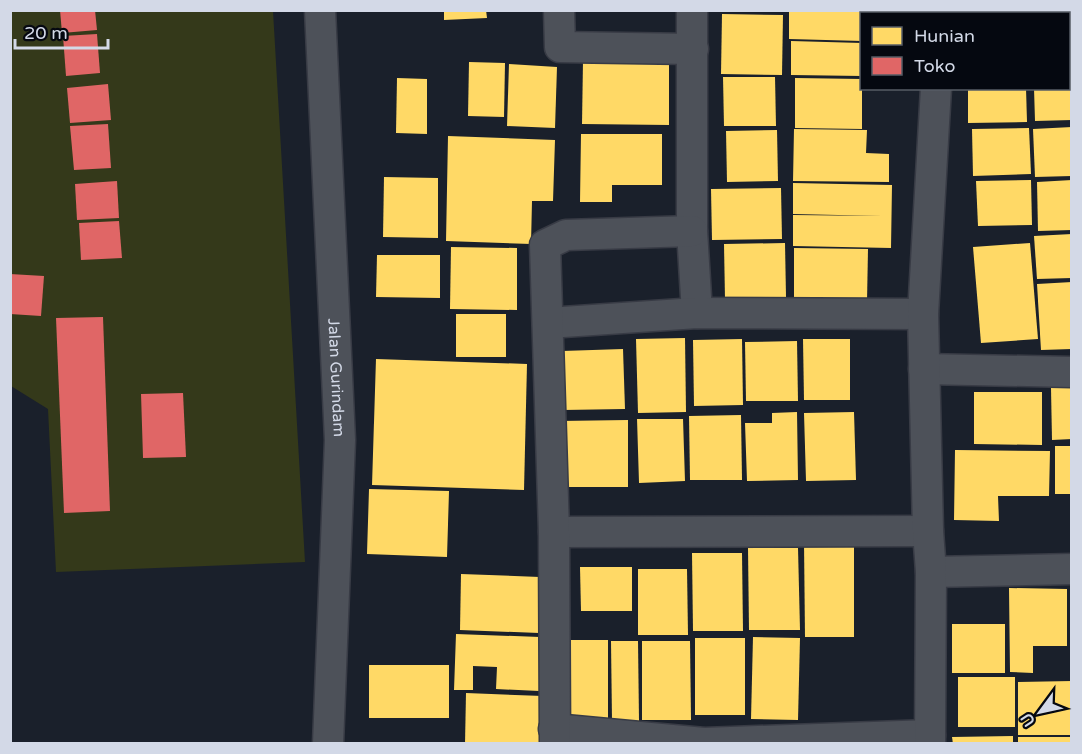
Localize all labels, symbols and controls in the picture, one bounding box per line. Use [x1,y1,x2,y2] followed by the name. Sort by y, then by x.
[15,12,108,50] scale bar
[860,12,1070,90] legend
[24,22,68,44] text: 20 m
[914,25,975,47] text: Hunian
[914,55,955,77] text: Toko
[323,318,349,438] street label: Jalan Gurindam
[1010,682,1070,742] north arrow
[1017,709,1040,730] text: U

